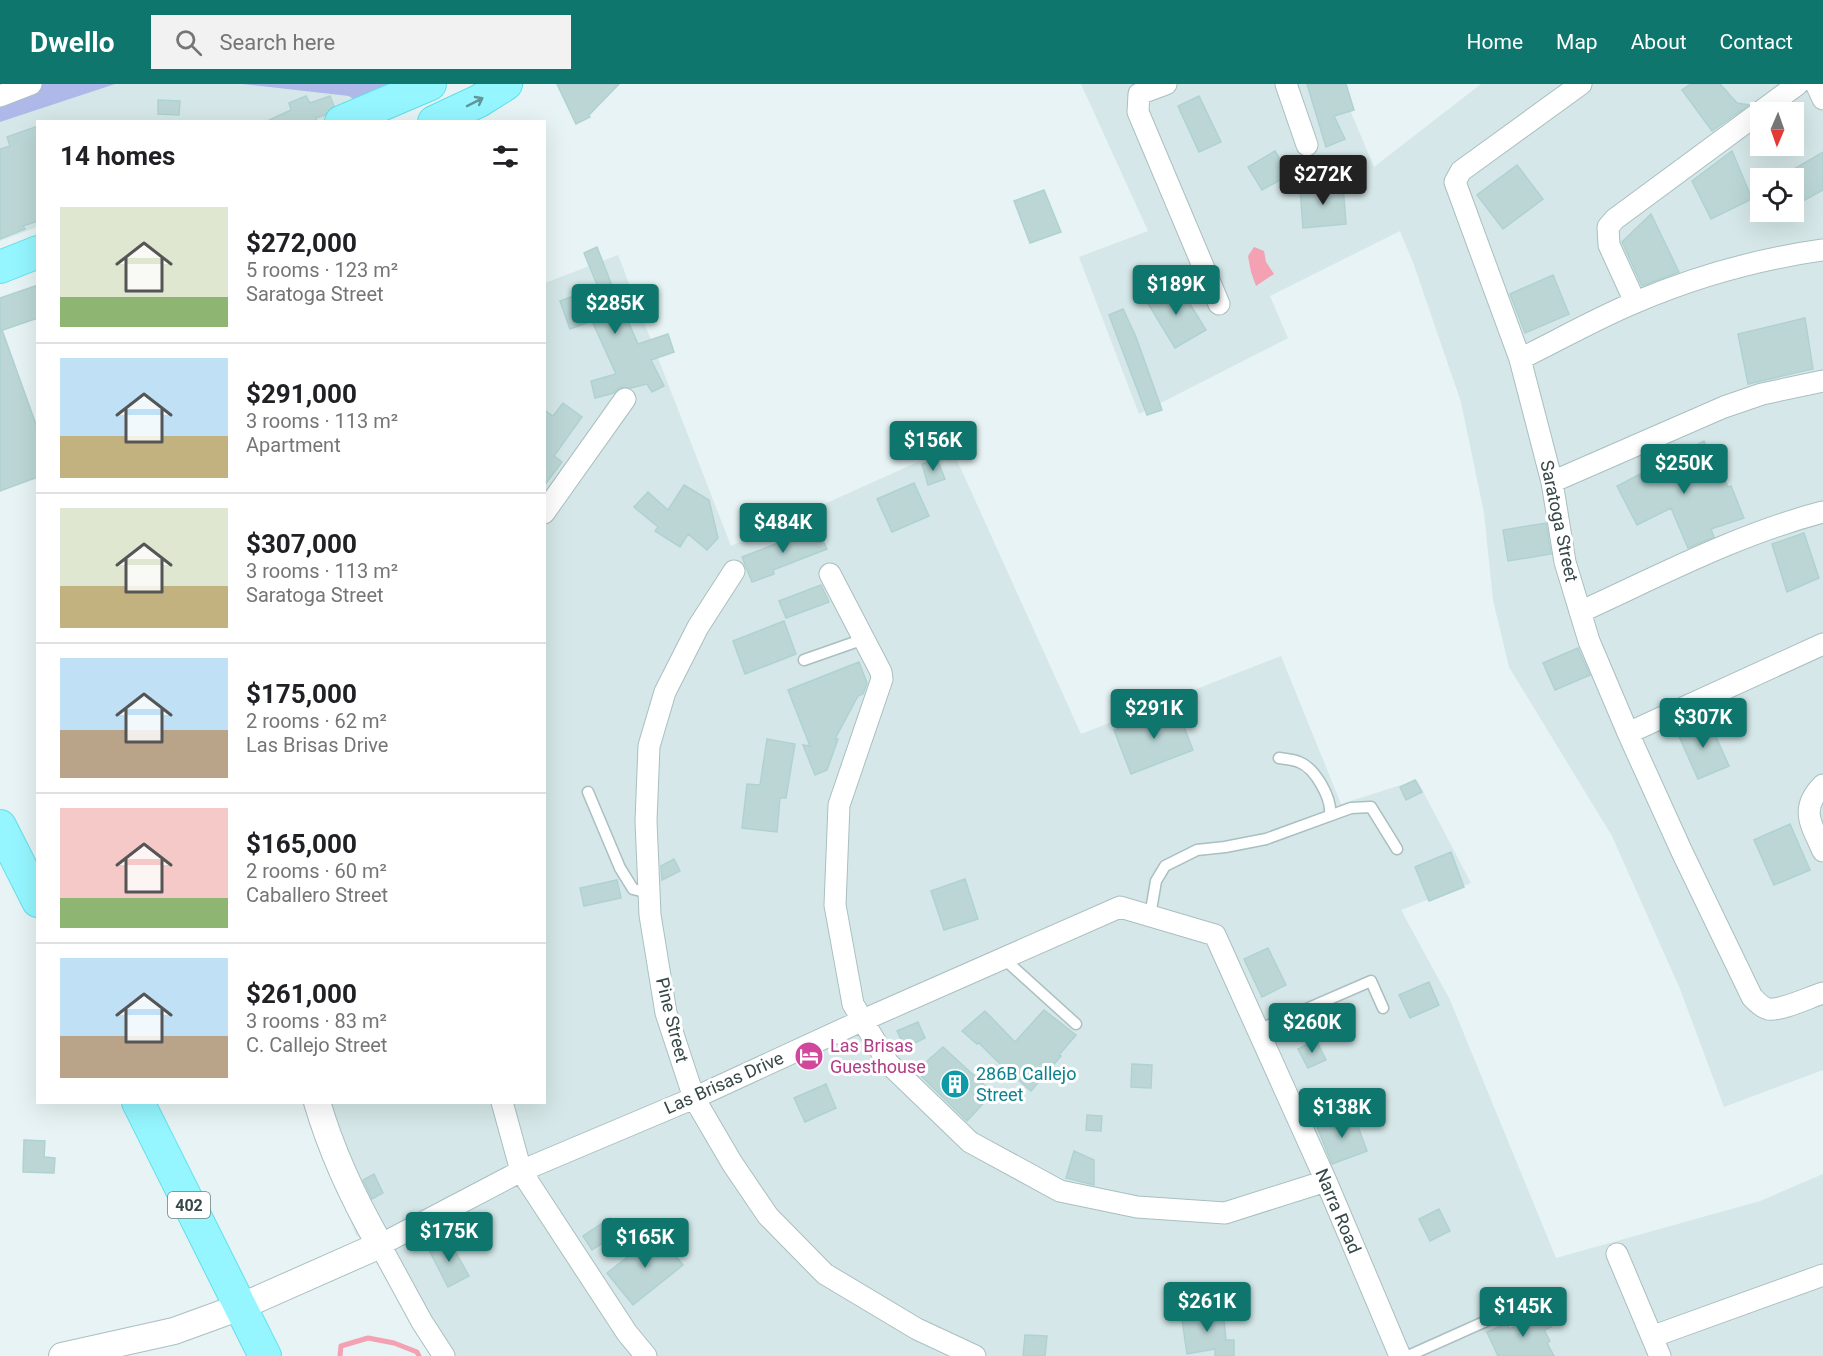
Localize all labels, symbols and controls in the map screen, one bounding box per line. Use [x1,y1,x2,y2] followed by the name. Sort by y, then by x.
[151,15,571,69] search box
[30,26,115,59] text: Dwello
[172,26,205,59] icon: search
[220,30,335,55] text: Search here
[1467,30,1523,54] text: Home
[1556,30,1598,54] text: Map
[1631,30,1687,54] text: About
[1720,30,1793,54] text: Contact
[466,96,484,107] one-way arrow
[1750,102,1804,156] north arrow
[1750,102,1804,222] map controls
[489,140,522,173] icon: filters
[60,141,175,171] text: 14 homes
[1281,155,1365,206] pin: $272K
[1294,162,1352,186] text: $272K
[1750,168,1804,222] button: locate
[246,228,357,258] text: $272,000
[108,231,180,303] icon: home
[246,258,398,282] text: 5 rooms · 123 m²
[1134,265,1218,316] pin: $189K
[1147,272,1205,296] text: $189K
[246,282,384,306] text: Saratoga Street
[573,284,657,335] pin: $285K
[586,291,644,315] text: $285K
[246,379,357,409] text: $291,000
[108,382,180,454] icon: home
[246,409,398,433] text: 3 rooms · 113 m²
[891,421,975,472] pin: $156K
[904,428,962,452] text: $156K
[246,433,341,457] text: Apartment
[1642,444,1726,495] pin: $250K
[1655,451,1713,475] text: $250K
[1536,458,1583,584] street label: Saratoga Street
[741,503,825,554] pin: $484K
[754,510,812,534] text: $484K
[246,529,357,559] text: $307,000
[108,532,180,604] icon: home
[246,559,398,583] text: 3 rooms · 113 m²
[246,583,384,607] text: Saratoga Street
[246,679,357,709] text: $175,000
[108,682,180,754] icon: home
[1112,689,1196,740] pin: $291K
[1125,696,1183,720] text: $291K
[1661,698,1745,749] pin: $307K
[1674,705,1732,729] text: $307K
[246,709,387,733] text: 2 rooms · 62 m²
[246,733,388,757] text: Las Brisas Drive
[246,829,357,859] text: $165,000
[108,832,180,904] icon: home
[246,859,387,883] text: 2 rooms · 60 m²
[246,883,388,907] text: Caballero Street
[652,975,693,1065] street label: Pine Street
[246,979,357,1009] text: $261,000
[108,982,180,1054] icon: home
[1270,1003,1354,1054] pin: $260K
[246,1009,387,1033] text: 3 rooms · 83 m²
[1283,1010,1341,1034] text: $260K
[246,1033,387,1057] text: C. Callejo Street
[830,1035,926,1077] place label: Las Brisas Guesthouse
[793,1040,825,1072] hotel icon: Las Brisas Guesthouse
[661,1047,787,1118] street label: Las Brisas Drive
[976,1063,1076,1105] place label: 286B Callejo Street
[939,1068,971,1100] building icon: 286B Callejo Street
[1300,1088,1384,1139] pin: $138K
[1313,1095,1371,1119] text: $138K
[1311,1165,1366,1256] street label: Narra Road
[168,1192,210,1218] road number: 402
[407,1212,491,1263] pin: $175K
[603,1218,687,1269] pin: $165K
[420,1219,478,1243] text: $175K
[616,1225,674,1249] text: $165K
[1165,1282,1249,1333] pin: $261K
[1481,1287,1565,1338] pin: $145K
[1178,1289,1236,1313] text: $261K
[1494,1294,1552,1318] text: $145K

